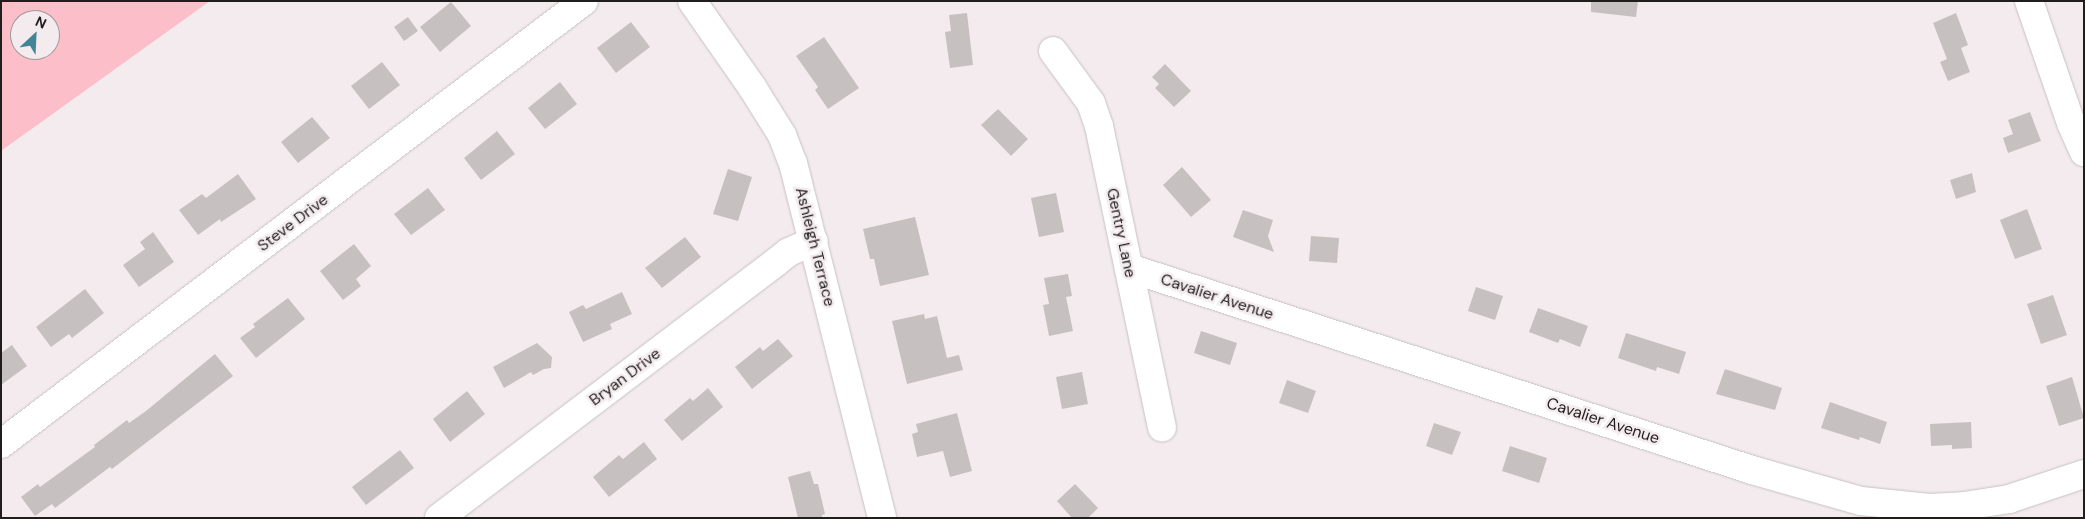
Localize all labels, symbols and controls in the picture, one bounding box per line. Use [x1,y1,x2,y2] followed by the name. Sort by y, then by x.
[10,10,60,60] north arrow
[32,12,49,33] text: N
[791,185,839,309] street label: Ashleigh Terrace
[1102,186,1140,280] street label: Gentry Lane
[254,190,332,256] street label: Steve Drive
[1158,270,1276,324] street label: Cavalier Avenue
[586,344,664,410] street label: Bryan Drive
[1544,394,1662,448] street label: Cavalier Avenue

